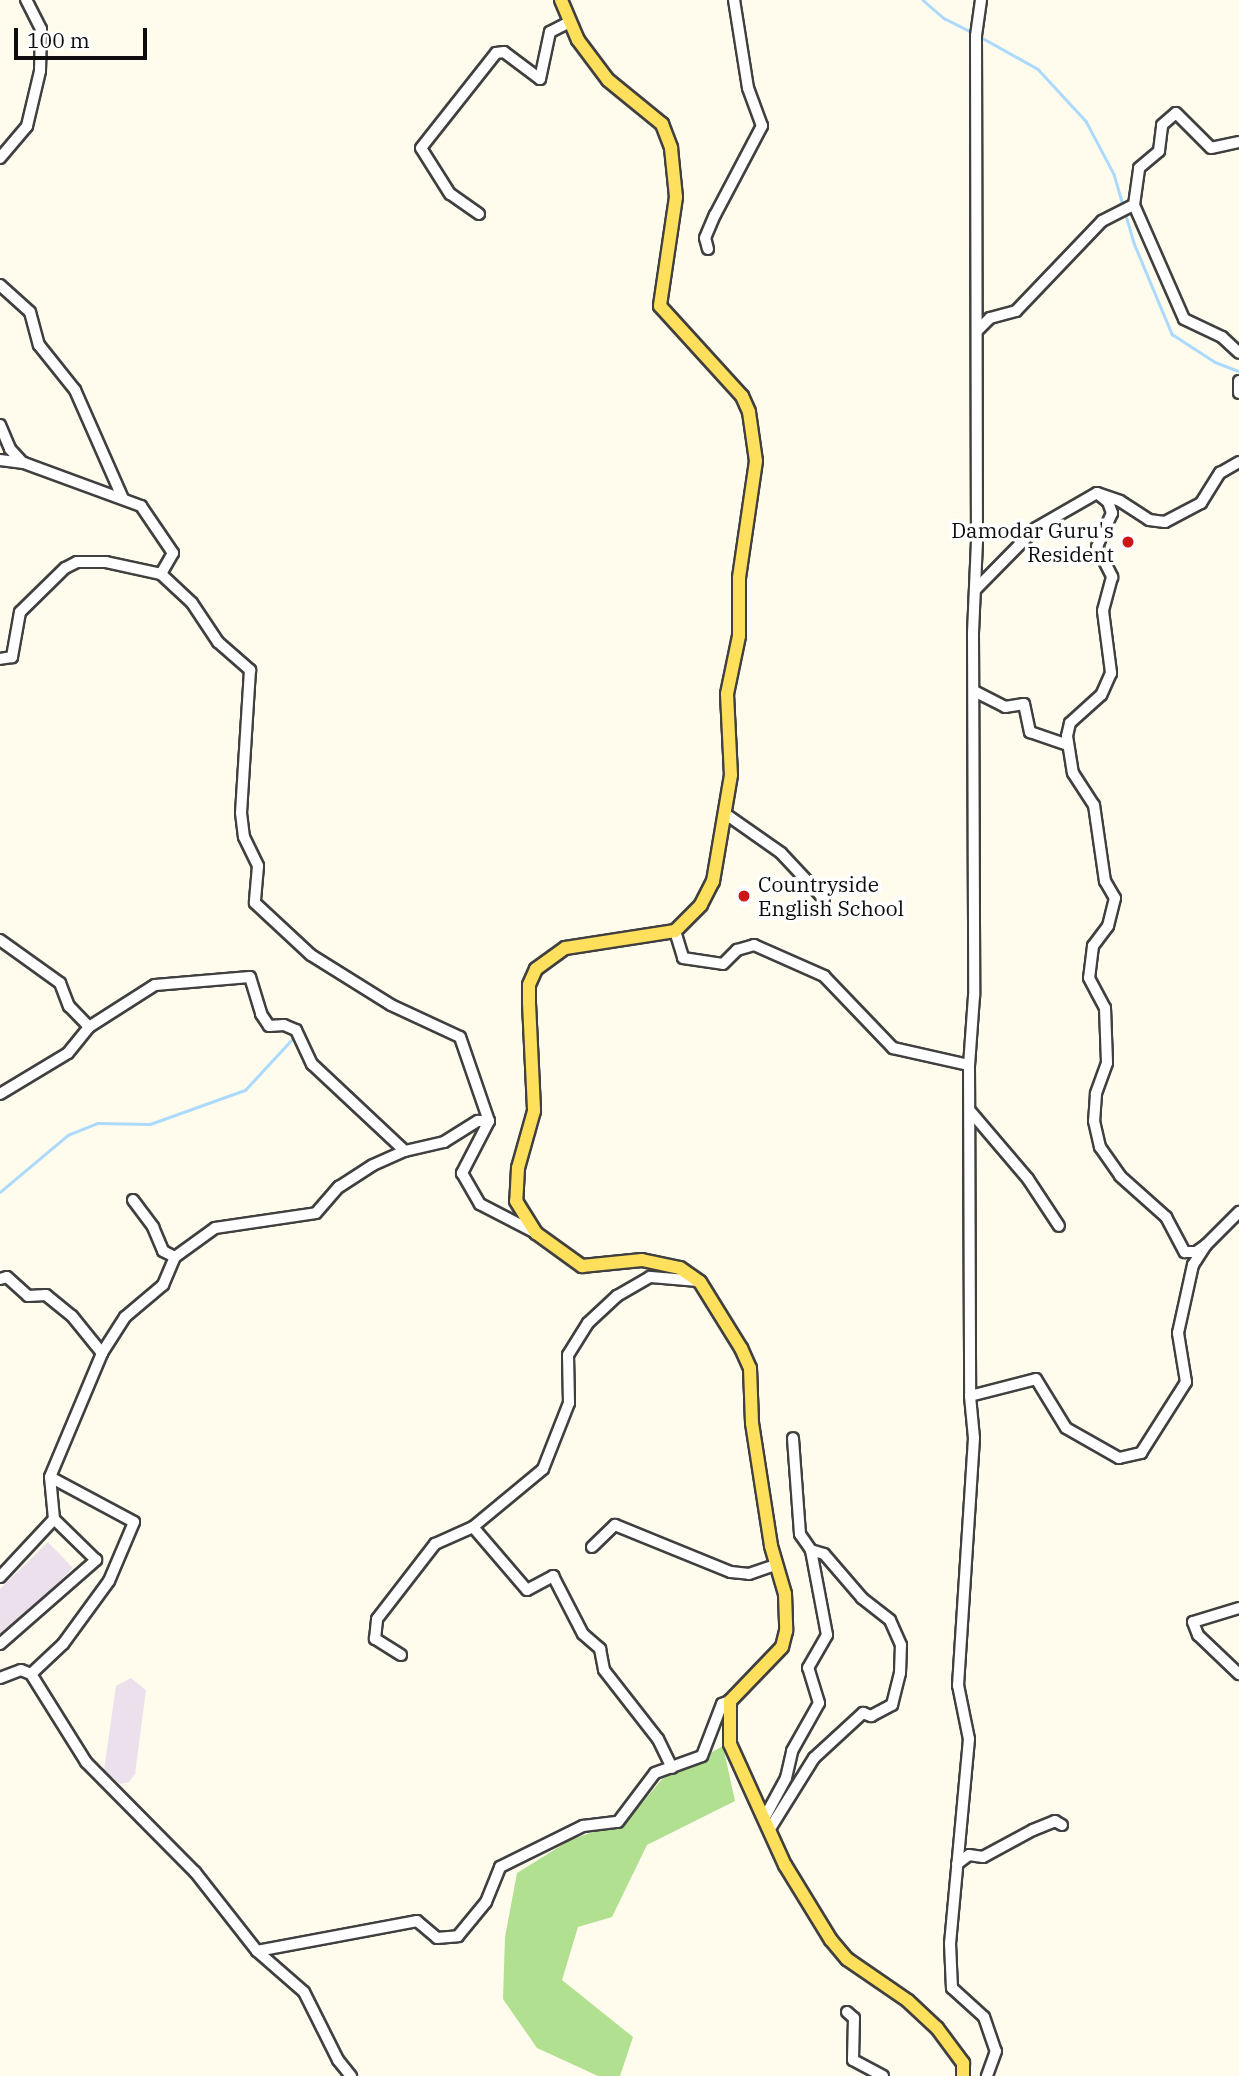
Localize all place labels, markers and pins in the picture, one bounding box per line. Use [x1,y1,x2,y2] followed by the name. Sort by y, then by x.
[951,517,1114,567] place label: Damodar Guru's Resident
[1120,534,1136,550] marker: Damodar Guru's Resident
[758,871,904,921] place label: Countryside English School
[736,888,752,904] marker: Countryside English School

